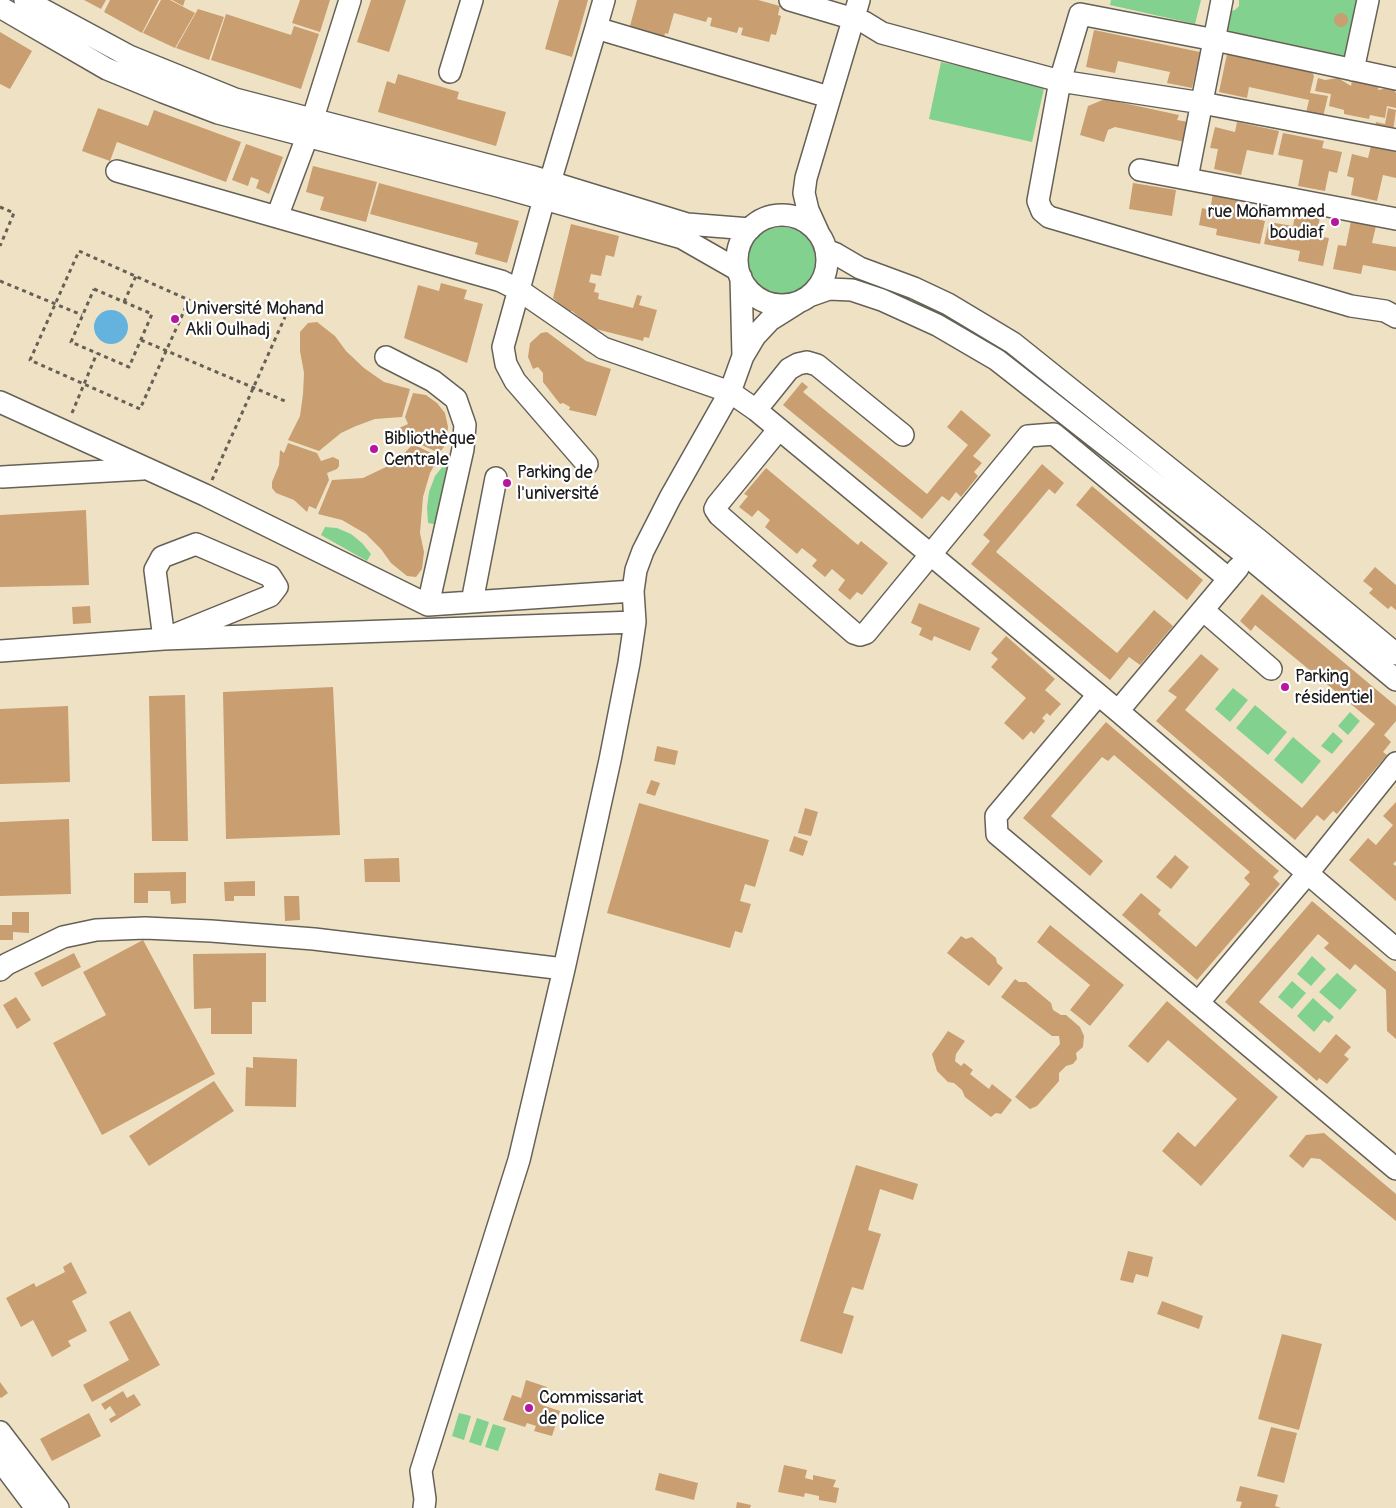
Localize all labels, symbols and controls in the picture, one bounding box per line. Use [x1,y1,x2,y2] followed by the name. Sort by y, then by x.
[1208,201,1325,243] place label: rue Mohammed boudiaf
[1329,216,1341,228] marker: rue Mohammed boudiaf
[185,298,324,340] place label: Université Mohand Akli Oulhadj
[169,313,181,325] marker: Université Mohand Akli Oulhadj
[384,428,475,470] place label: Bibliothèque Centrale
[368,443,380,455] marker: Bibliothèque Centrale
[517,462,599,504] place label: Parking de l'université
[501,477,513,489] marker: Parking de l'université
[1295,666,1373,709] place label: Parking résidentiel
[1279,681,1291,693] marker: Parking résidentiel
[539,1387,644,1430] place label: Commissariat de police
[523,1402,535,1414] marker: Commissariat de police

